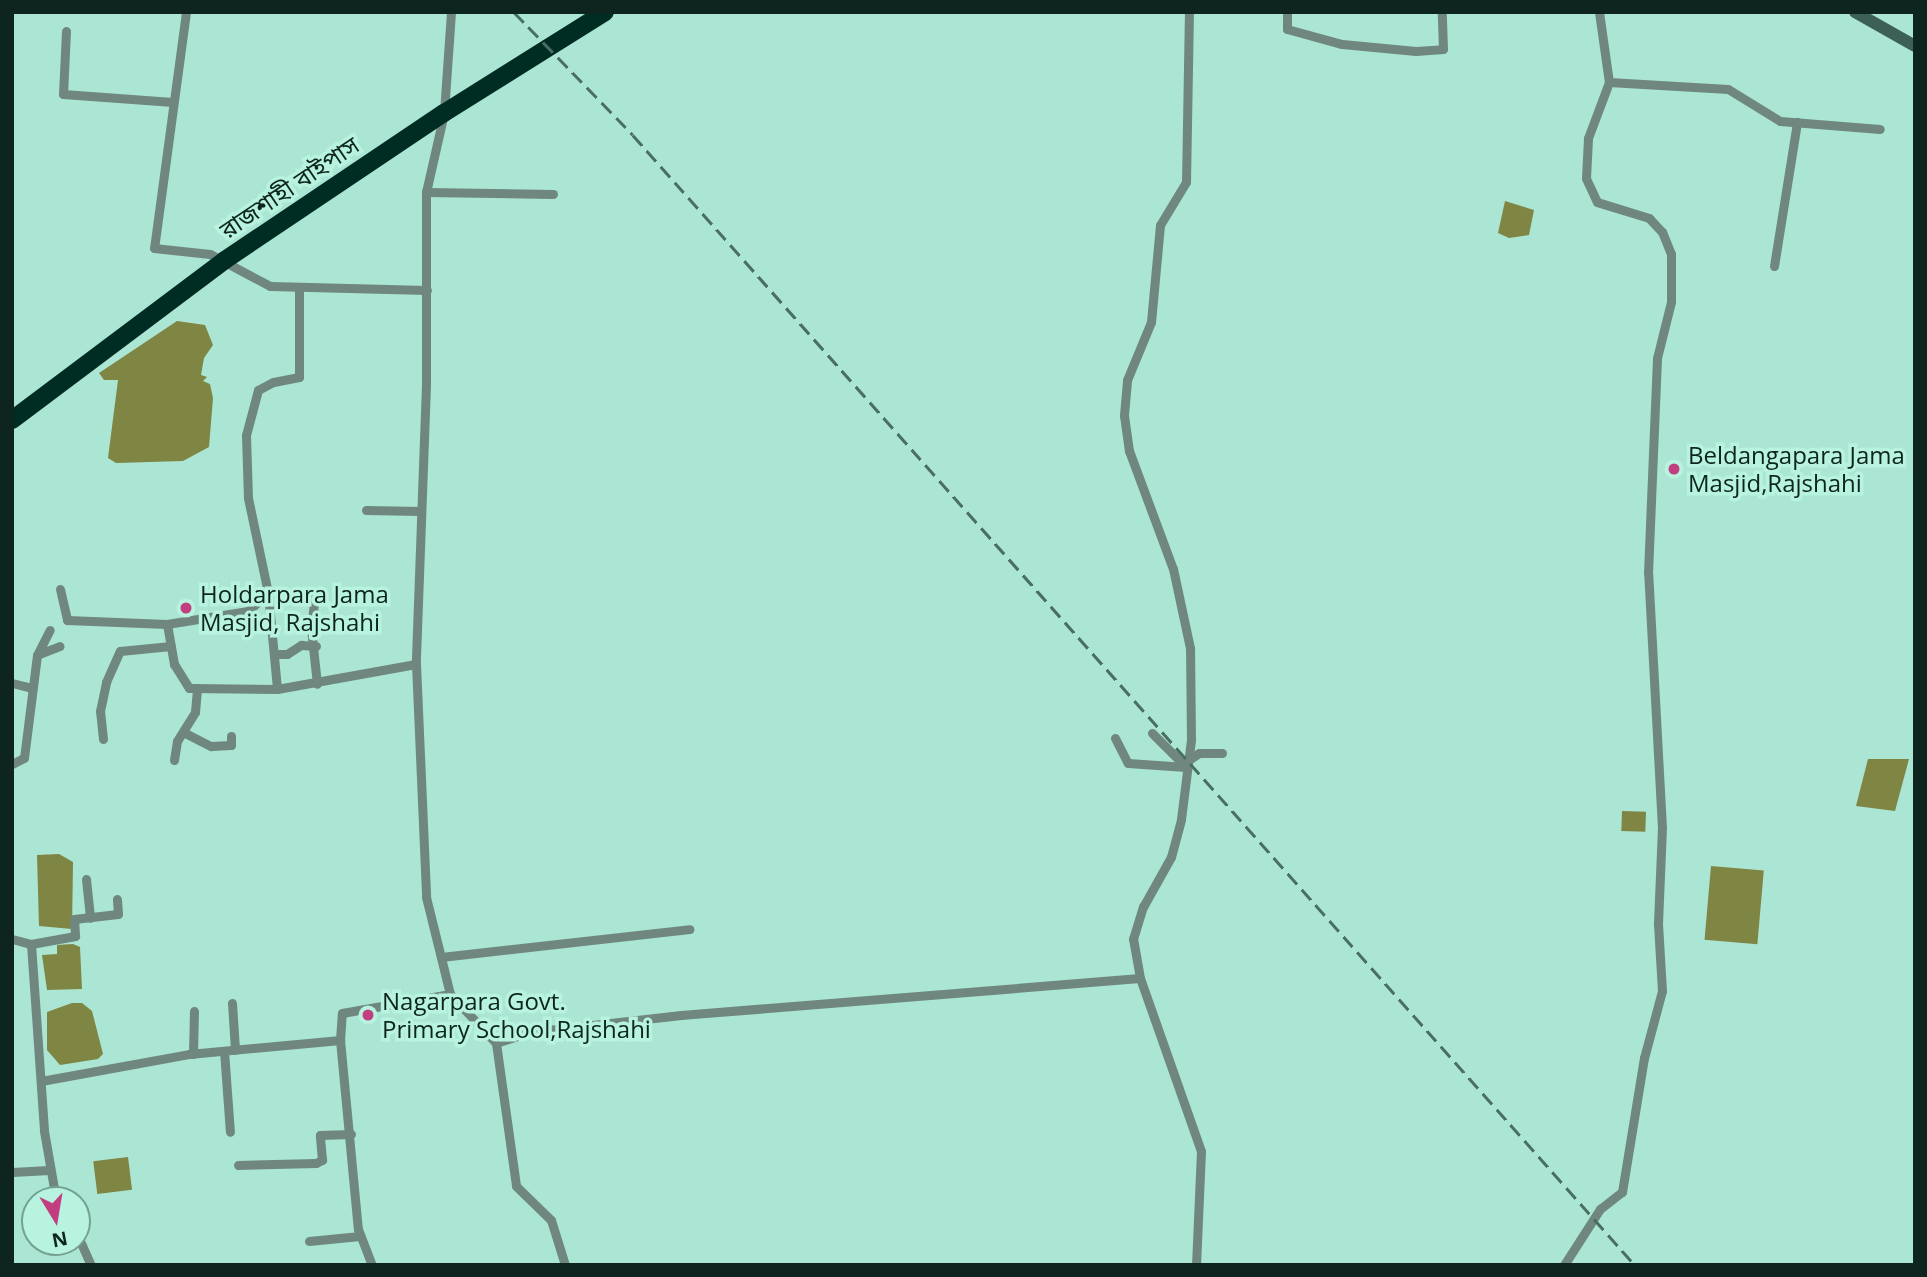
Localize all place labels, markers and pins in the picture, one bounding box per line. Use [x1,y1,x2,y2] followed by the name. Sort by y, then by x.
[1688,441,1905,497] place label: Beldangapara Jama Masjid,Rajshahi
[1666,461,1682,477] marker: Beldangapara Jama Masjid,Rajshahi
[200,580,389,636] place label: Holdarpara Jama Masjid, Rajshahi
[178,600,194,616] marker: Holdarpara Jama Masjid, Rajshahi
[382,987,651,1043] place label: Nagarpara Govt. Primary School,Rajshahi
[360,1007,376,1023] marker: Nagarpara Govt. Primary School,Rajshahi

